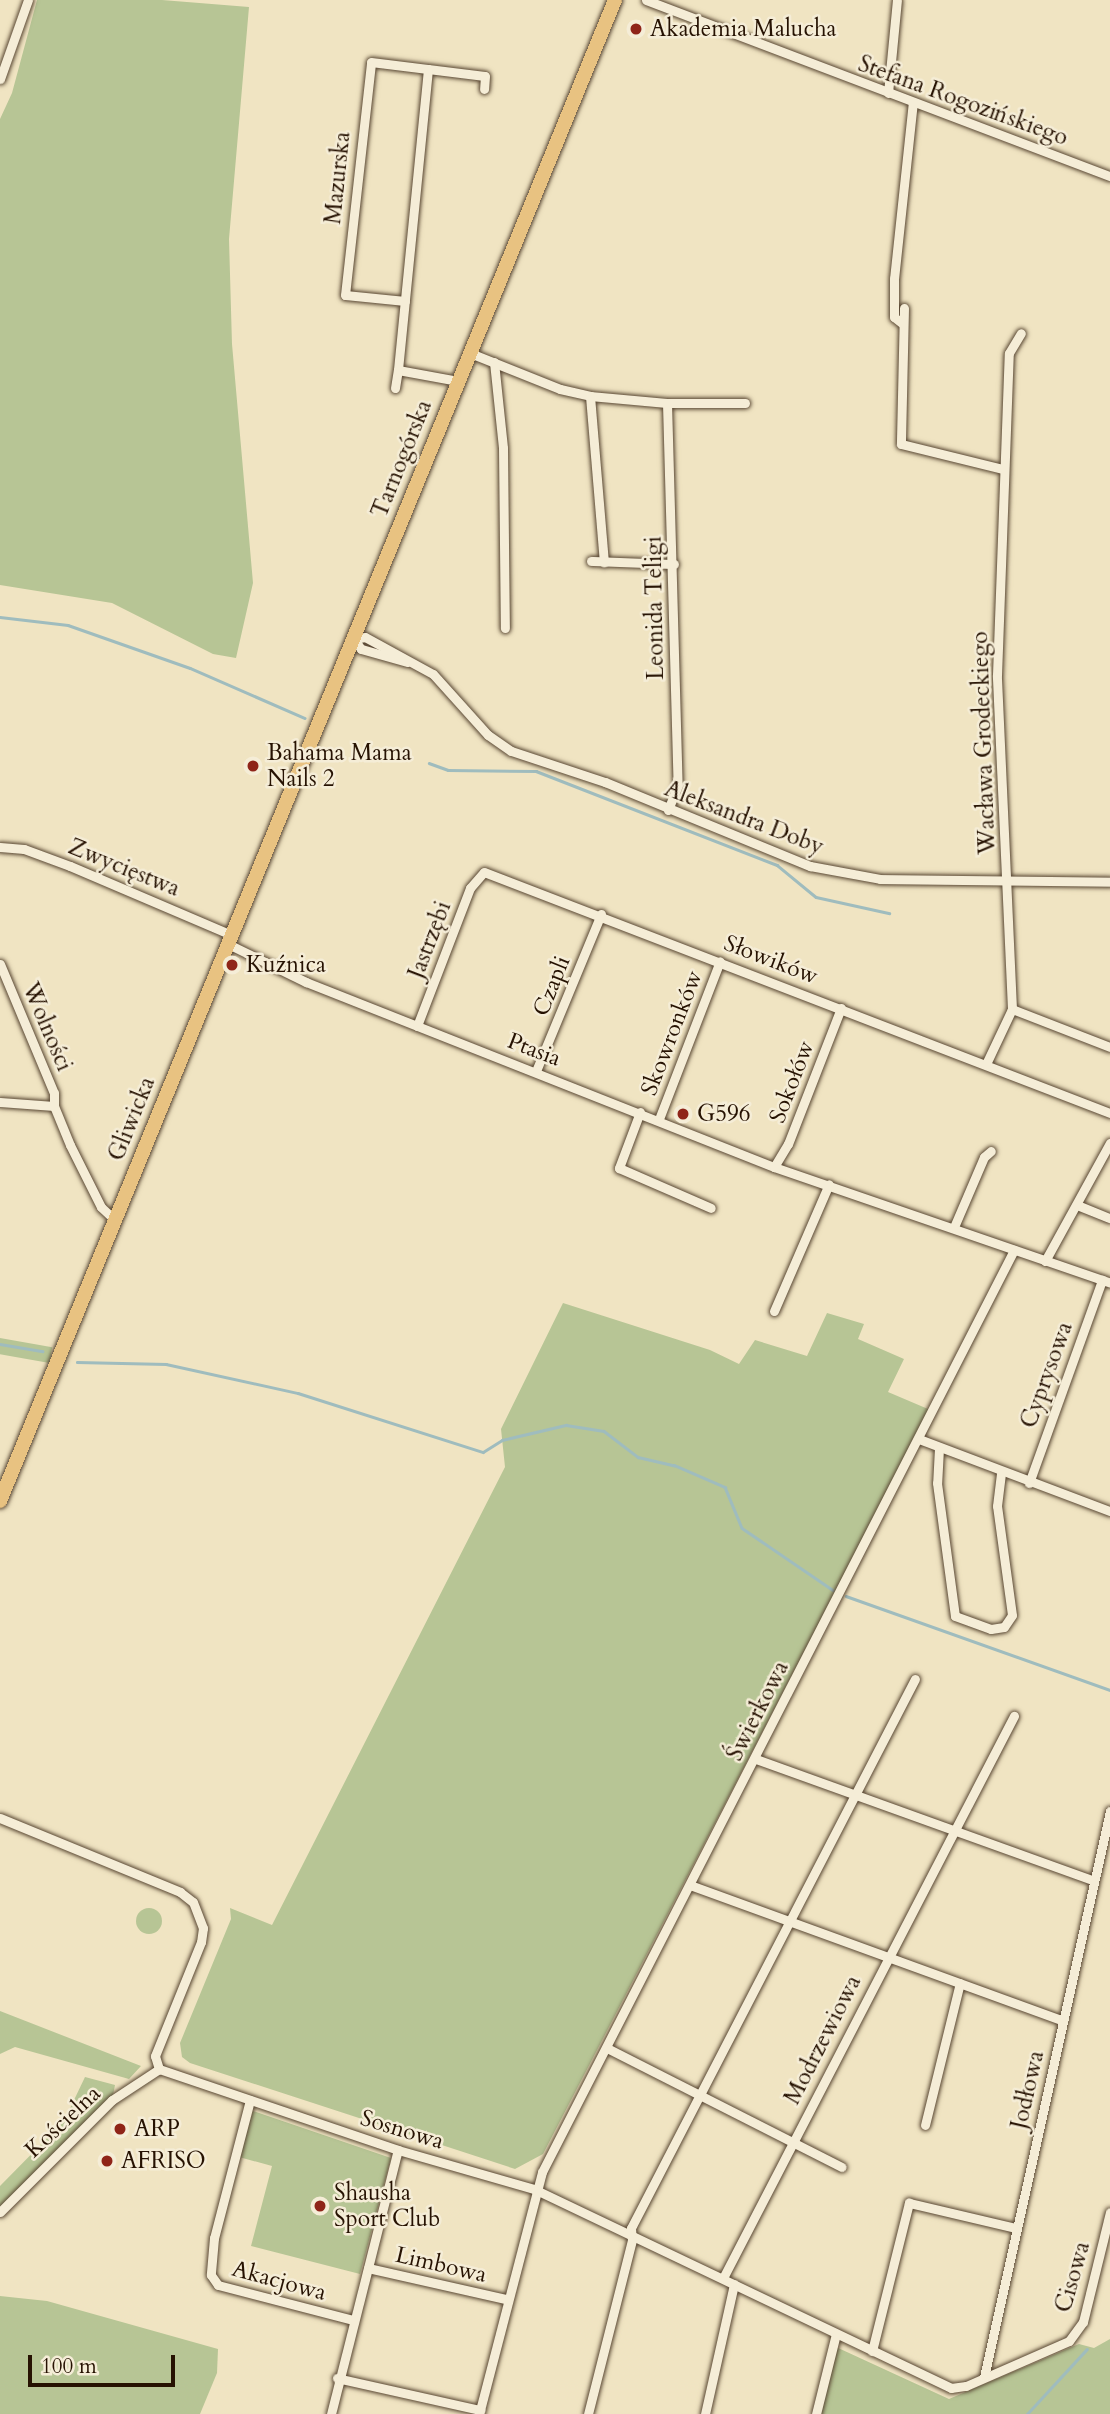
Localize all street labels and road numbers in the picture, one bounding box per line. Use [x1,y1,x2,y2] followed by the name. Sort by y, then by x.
[854,50,1072,152] street label: Stefana Rogozińskiego
[319,130,357,226] street label: Mazurska
[366,396,438,522] street label: Tarnogórska
[640,536,670,680] street label: Leonida Teligi
[966,631,1002,855] street label: Wacława Grodeckiego
[661,775,827,861] street label: Aleksandra Doby
[64,833,184,903] street label: Zwycięstwa
[403,897,457,983] street label: Jastrzębi
[720,929,822,991] street label: Słowików
[528,952,576,1020] street label: Czapli
[636,967,708,1099] street label: Skowronków
[16,978,78,1076] street label: Wolności
[503,1027,565,1073] street label: Ptasia
[764,1037,820,1127] street label: Sokołów
[103,1073,161,1165] street label: Gliwicka
[1015,1318,1079,1432] street label: Cyprysowa
[721,1656,795,1766] street label: Świerkowa
[779,1971,867,2109] street label: Modrzewiowa
[1006,2048,1050,2132] street label: Jodłowa
[19,2080,107,2164] street label: Kościelna
[357,2104,447,2156] street label: Sosnowa
[1050,2238,1096,2316] street label: Cisowa
[393,2241,489,2289] street label: Limbowa
[229,2255,329,2307] street label: Akacjowa

